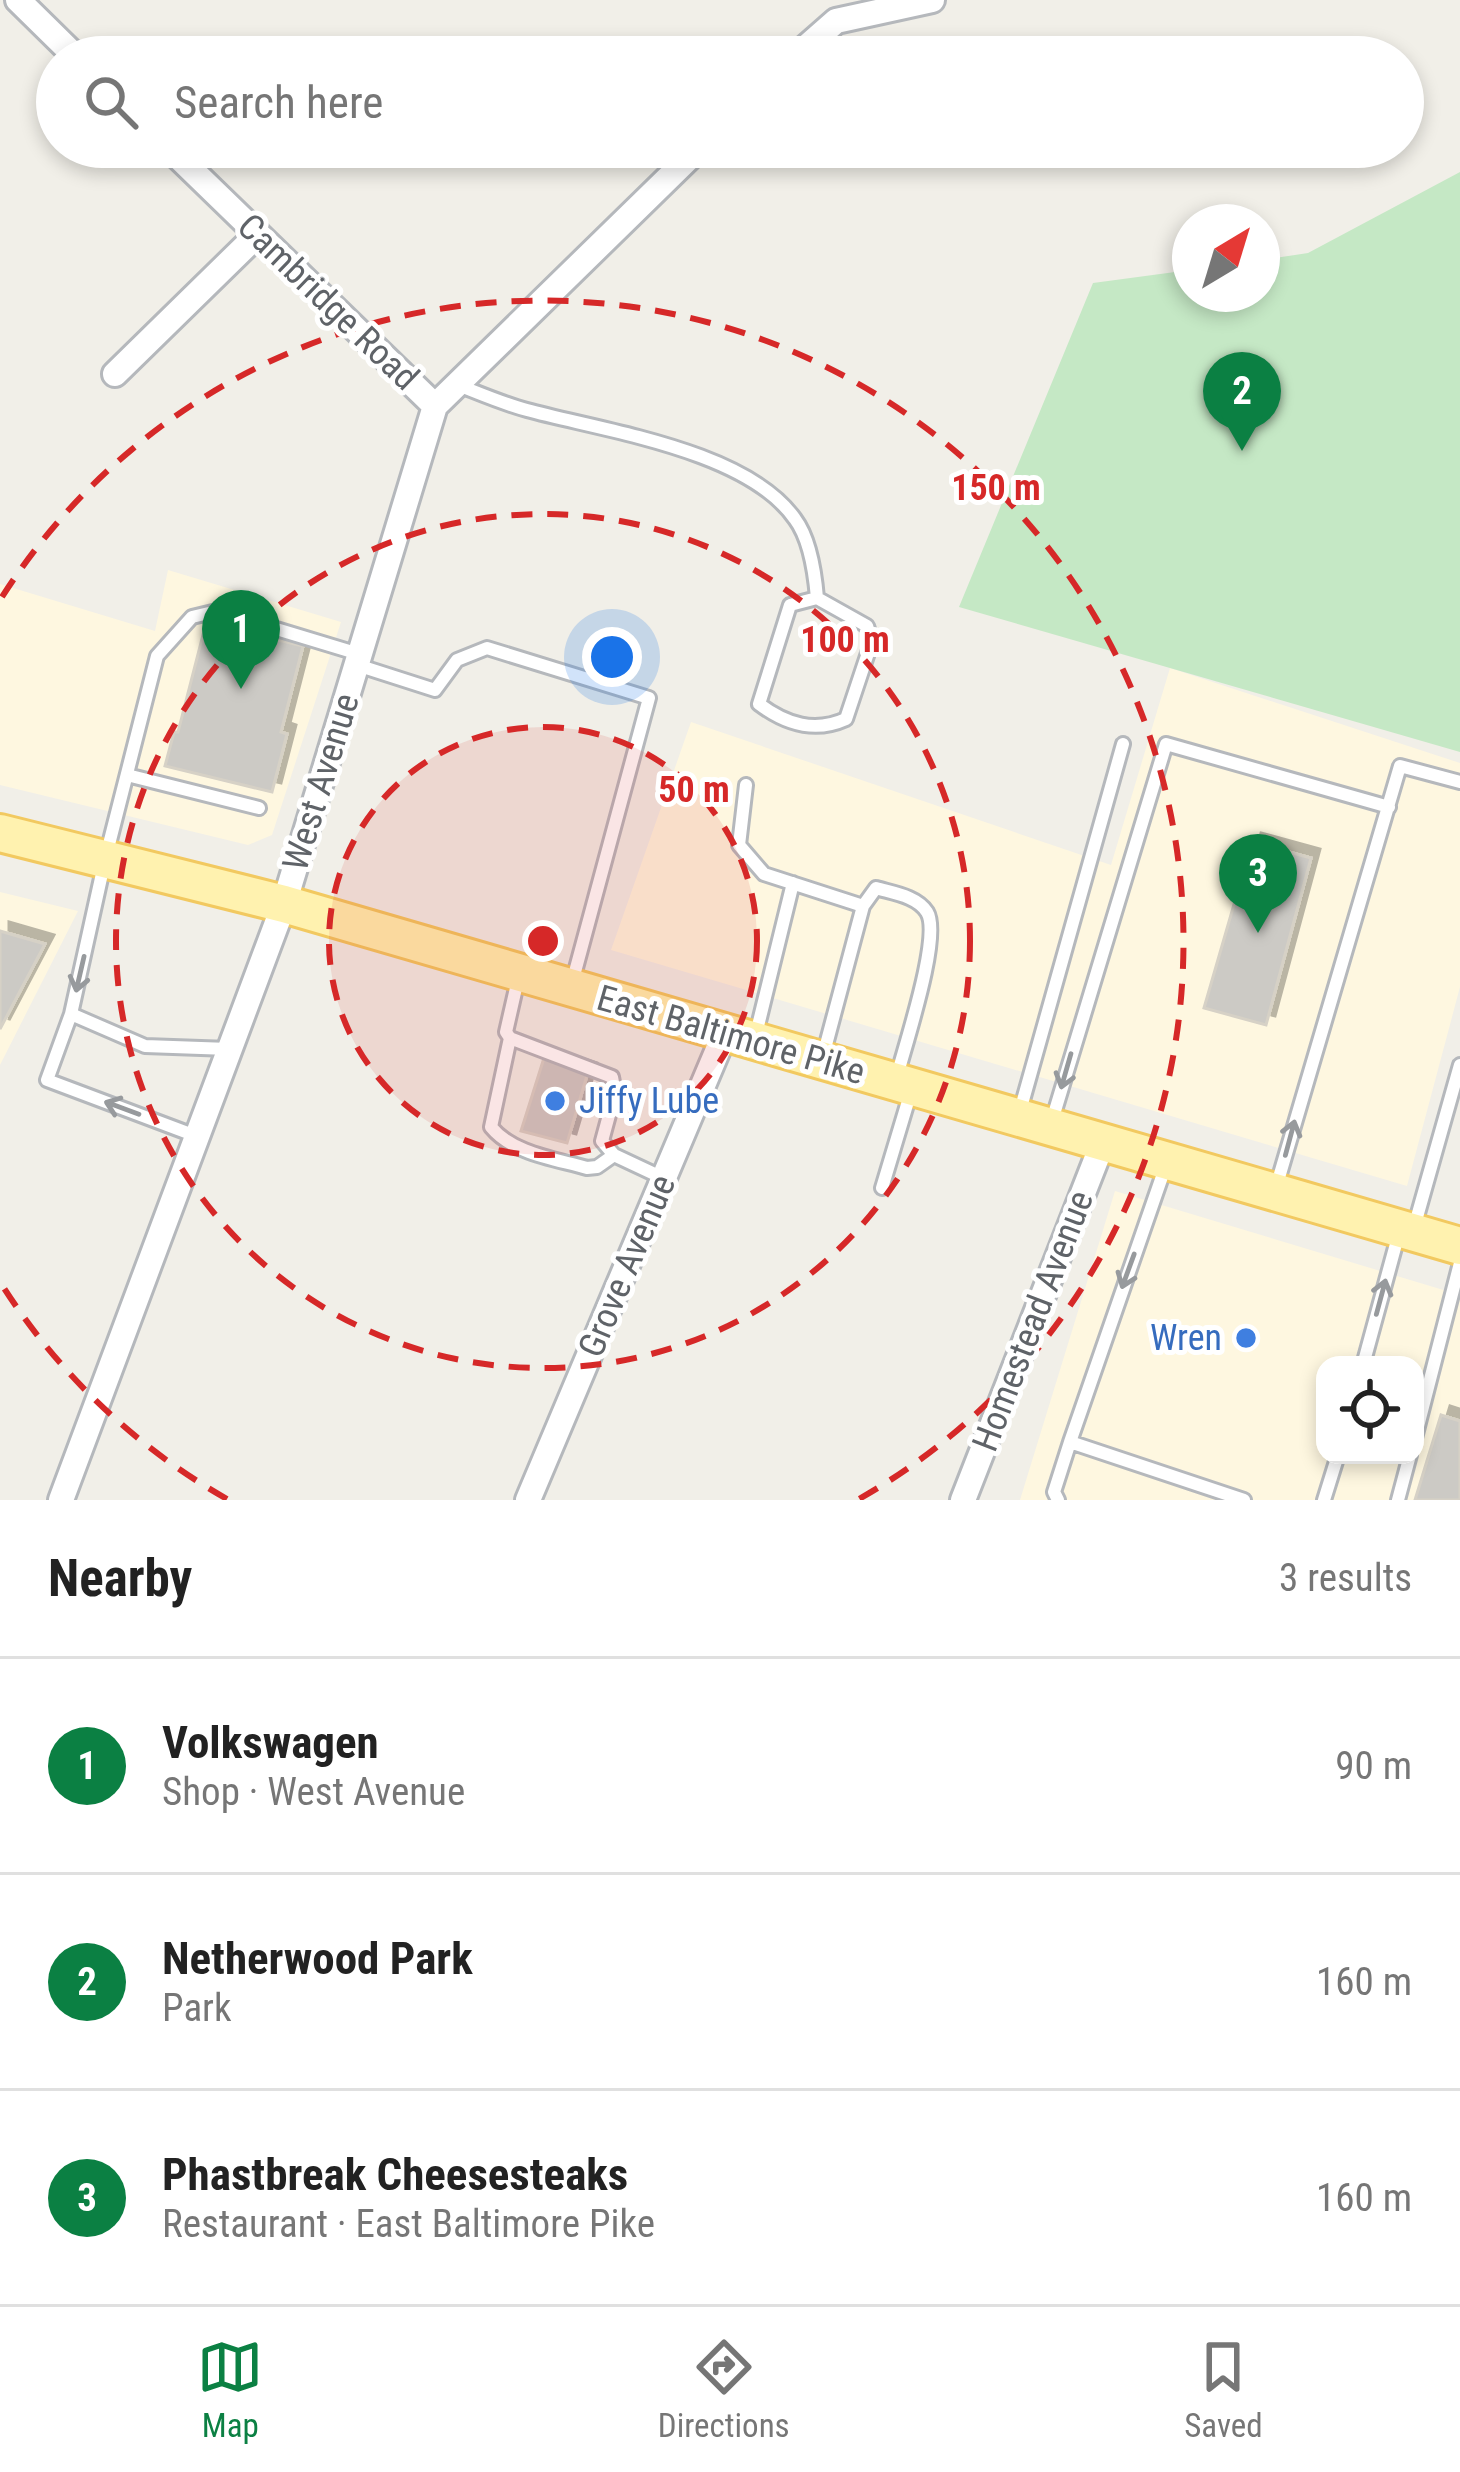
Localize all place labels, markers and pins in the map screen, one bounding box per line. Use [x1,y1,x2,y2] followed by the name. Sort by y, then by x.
[1203,352,1281,451] pin: 2
[202,590,280,689] pin: 1
[1219,834,1297,933] pin: 3
[522,920,564,962] centre of rings
[579,1080,719,1122] place label: Jiffy Lube
[542,1088,568,1114] marker: Jiffy Lube
[1150,1317,1222,1359] place label: Wren
[1233,1325,1259,1351] marker: Wren

